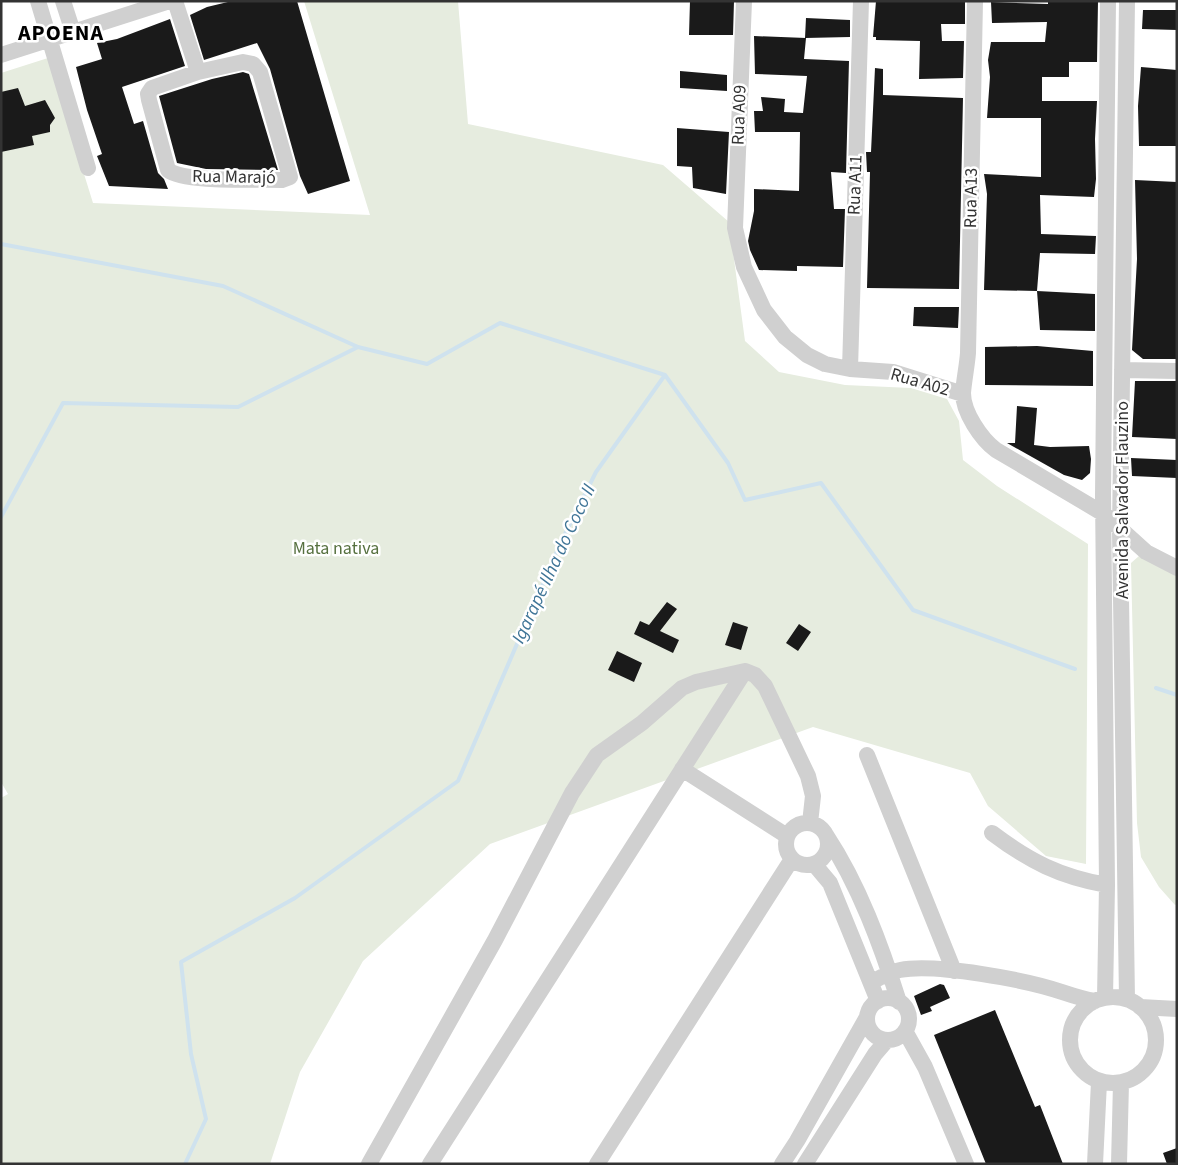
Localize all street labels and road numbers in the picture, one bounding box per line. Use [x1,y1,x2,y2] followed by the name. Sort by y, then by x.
[725,84,753,146] street label: Rua A09
[841,154,869,216] street label: Rua A11
[192,164,276,190] street label: Rua Marajó
[958,168,984,228] street label: Rua A13
[888,362,953,402] street label: Rua A02
[1110,401,1135,599] street label: Avenida Salvador Flauzino

